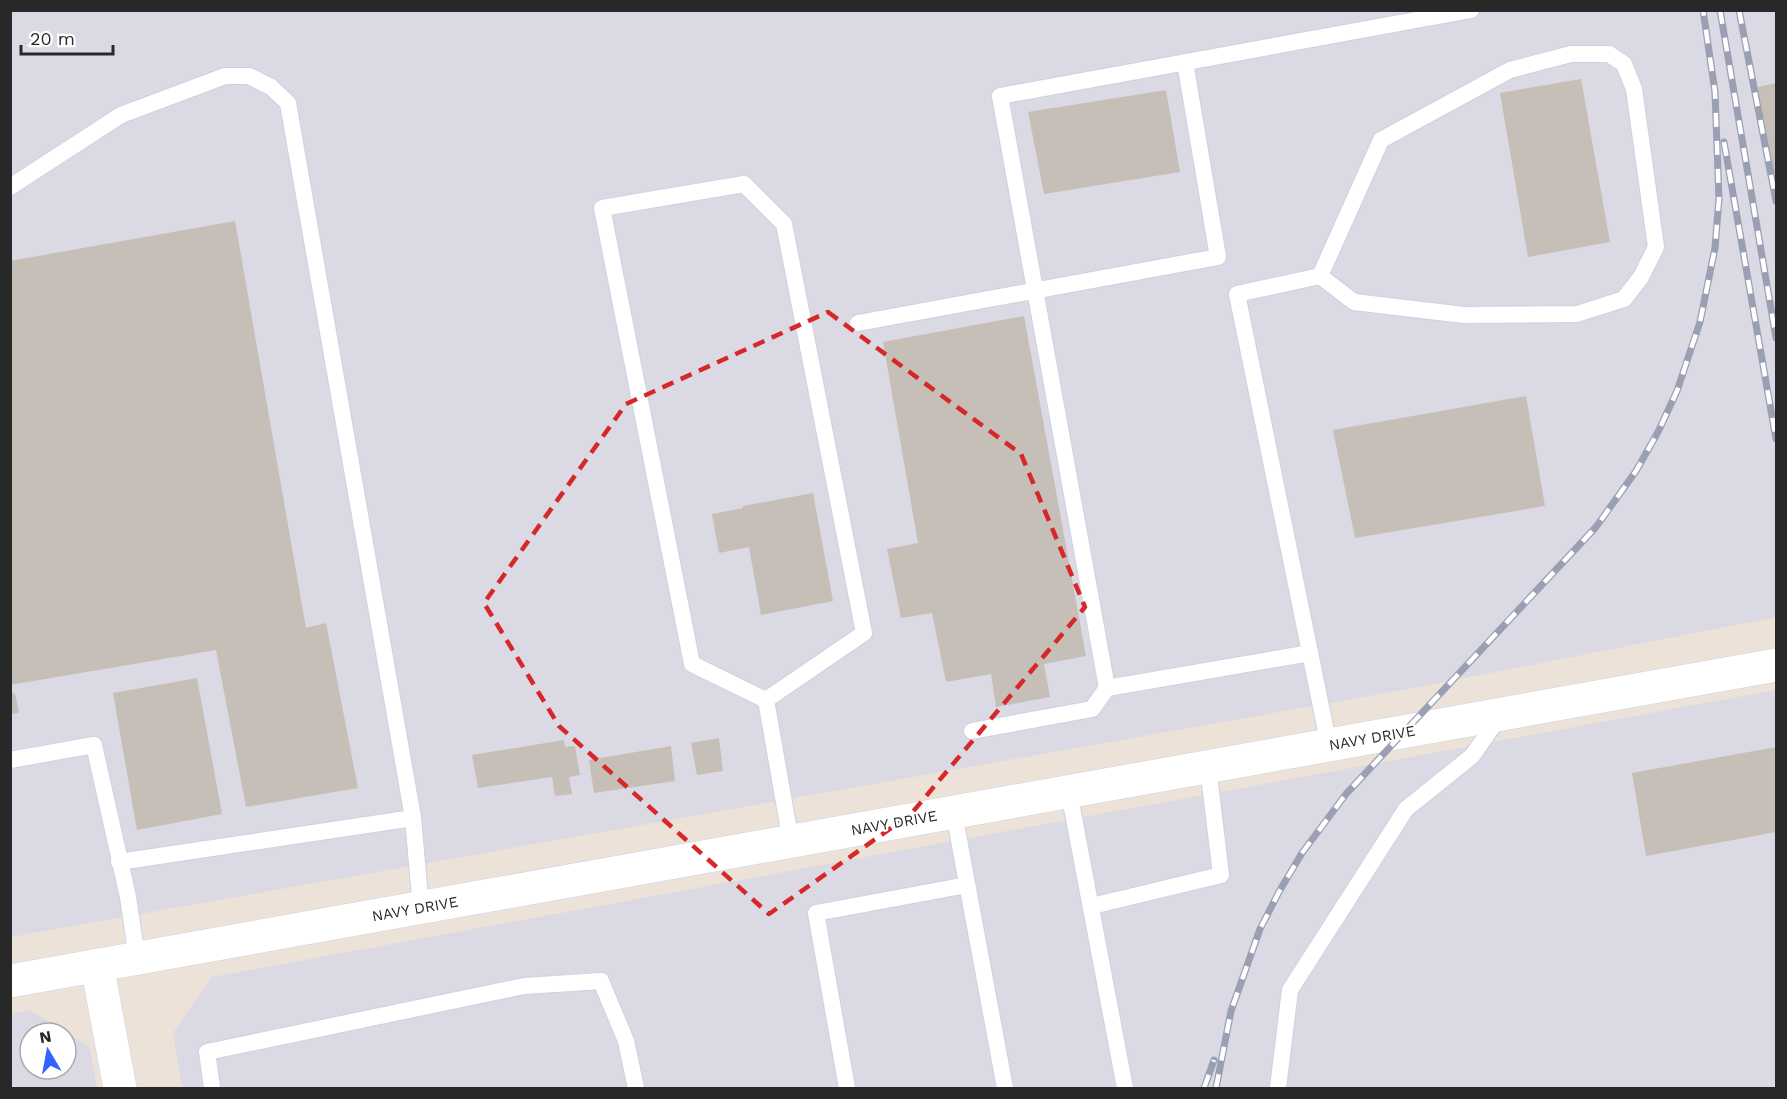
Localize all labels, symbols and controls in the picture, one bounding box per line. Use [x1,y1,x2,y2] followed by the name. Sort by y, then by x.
[21,18,112,56] scale bar
[30,28,75,49] text: 20 m
[1327,722,1417,754] street label: NAVY DRIVE
[849,807,939,839] street label: NAVY DRIVE
[370,893,460,925] street label: NAVY DRIVE
[18,1021,78,1081] north arrow
[38,1026,53,1047] text: N

